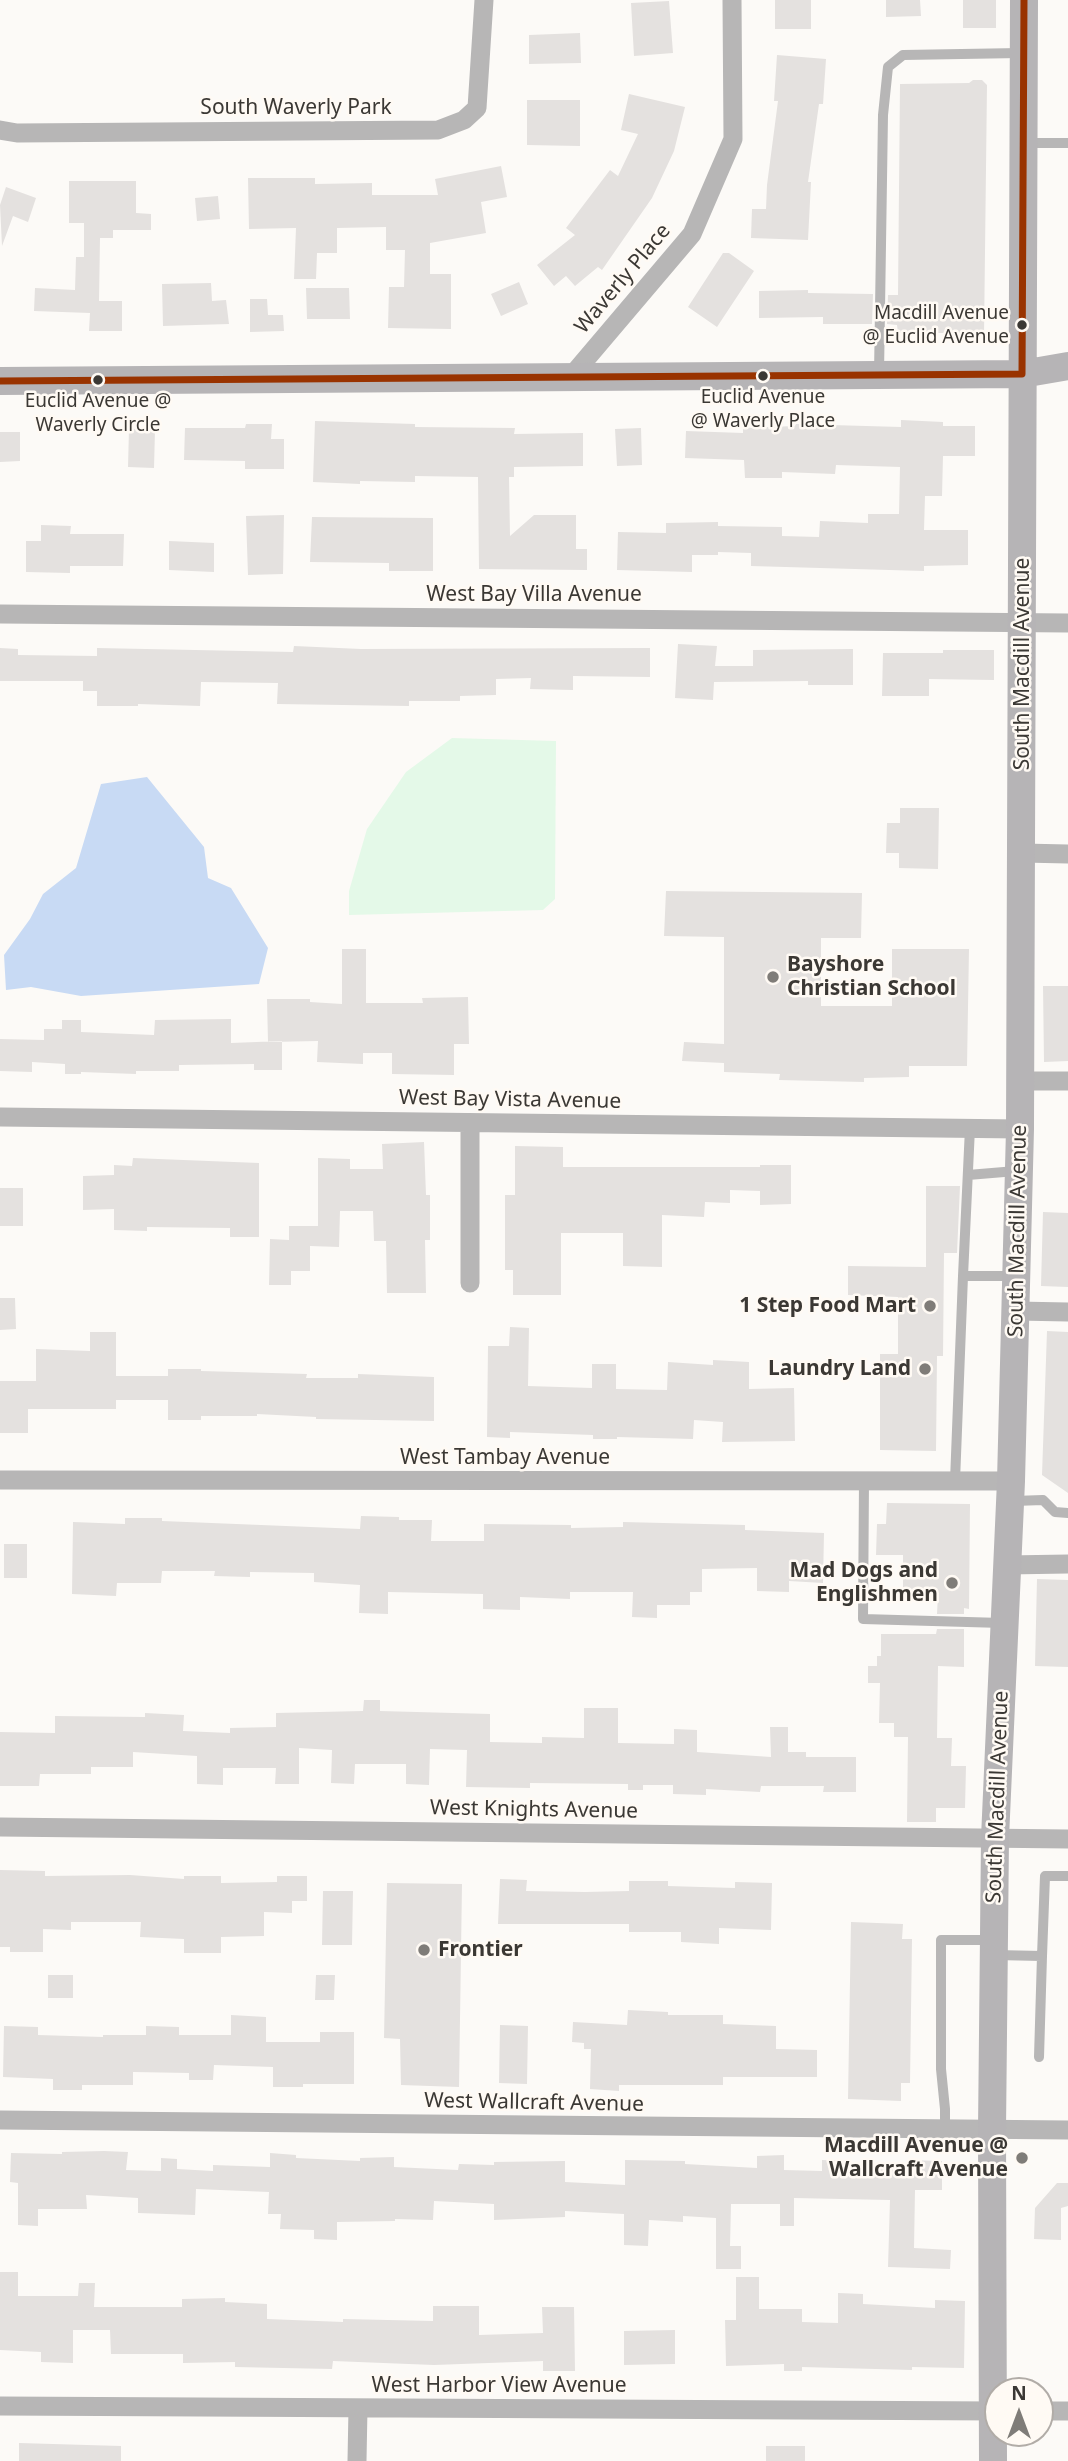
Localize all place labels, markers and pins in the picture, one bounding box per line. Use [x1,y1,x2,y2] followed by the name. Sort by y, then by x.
[862,303,1009,347] place label: Macdill Avenue @ Euclid Avenue
[1015,318,1029,332] marker: Macdill Avenue @ Euclid Avenue
[756,369,770,383] marker: Euclid Avenue @ Waverly Place
[91,373,105,387] marker: Euclid Avenue @ Waverly Circle
[691,387,835,431] place label: Euclid Avenue @ Waverly Place
[25,391,171,435] place label: Euclid Avenue @ Waverly Circle
[787,952,956,1002] place label: Bayshore Christian School
[765,969,781,985] marker: Bayshore Christian School
[739,1293,916,1319] place label: 1 Step Food Mart
[922,1298,938,1314] marker: 1 Step Food Mart
[768,1356,911,1382] place label: Laundry Land
[917,1361,933,1377] marker: Laundry Land
[790,1558,938,1608] place label: Mad Dogs and Englishmen
[944,1575,960,1591] marker: Mad Dogs and Englishmen
[438,1937,523,1963] place label: Frontier
[416,1942,432,1958] marker: Frontier
[824,2133,1008,2183] place label: Macdill Avenue @ Wallcraft Avenue
[1014,2150,1030,2166] marker: Macdill Avenue @ Wallcraft Avenue

